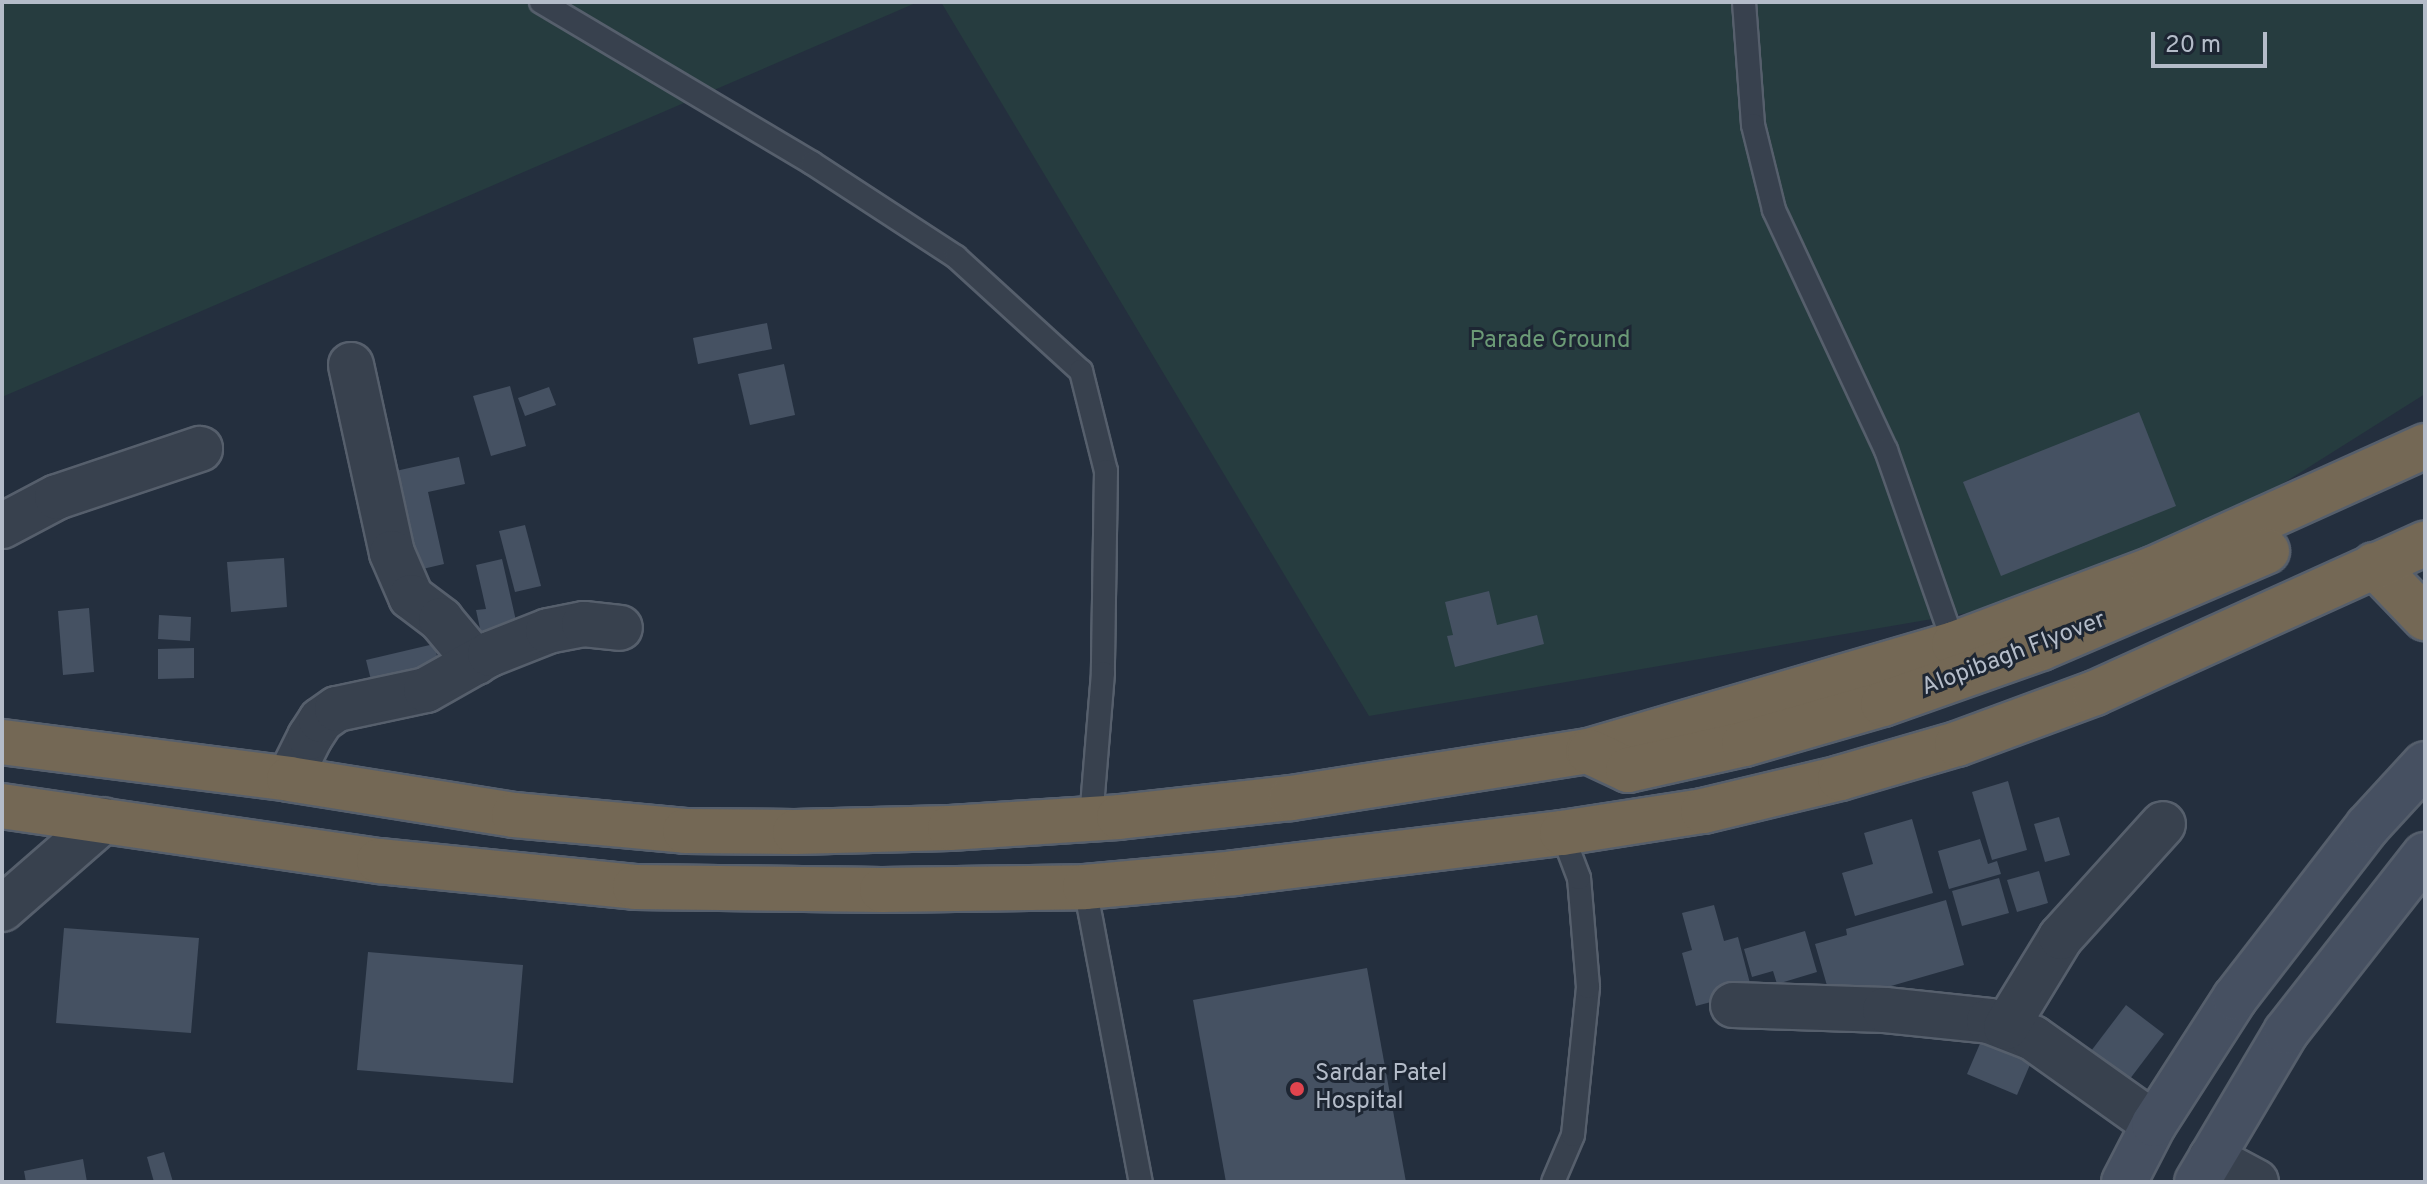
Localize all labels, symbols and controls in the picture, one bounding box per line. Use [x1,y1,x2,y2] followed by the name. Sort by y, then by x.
[2155,16,2271,66] scale bar
[2165,31,2221,61] text: 20 m
[1469,328,1631,356] park label: Parade Ground
[1918,607,2110,703] street label: Alopibagh Flyover
[1315,1061,1447,1117] place label: Sardar Patel Hospital
[1286,1078,1308,1100] marker: Sardar Patel Hospital

